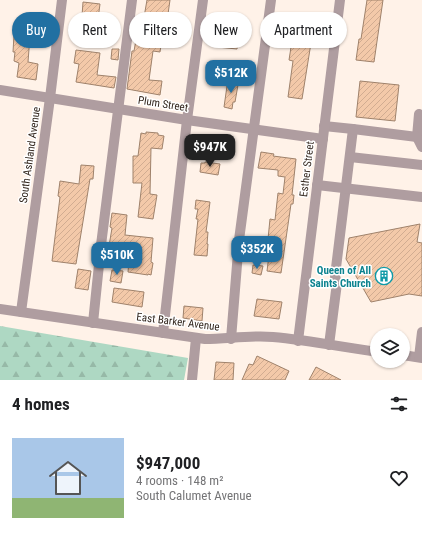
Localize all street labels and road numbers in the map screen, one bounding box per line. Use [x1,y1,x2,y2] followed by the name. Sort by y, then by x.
[137,94,189,114] street label: Plum Street
[17,106,43,204] street label: South Ashland Avenue
[297,140,317,198] street label: Esther Street
[136,310,220,334] street label: East Barker Avenue

